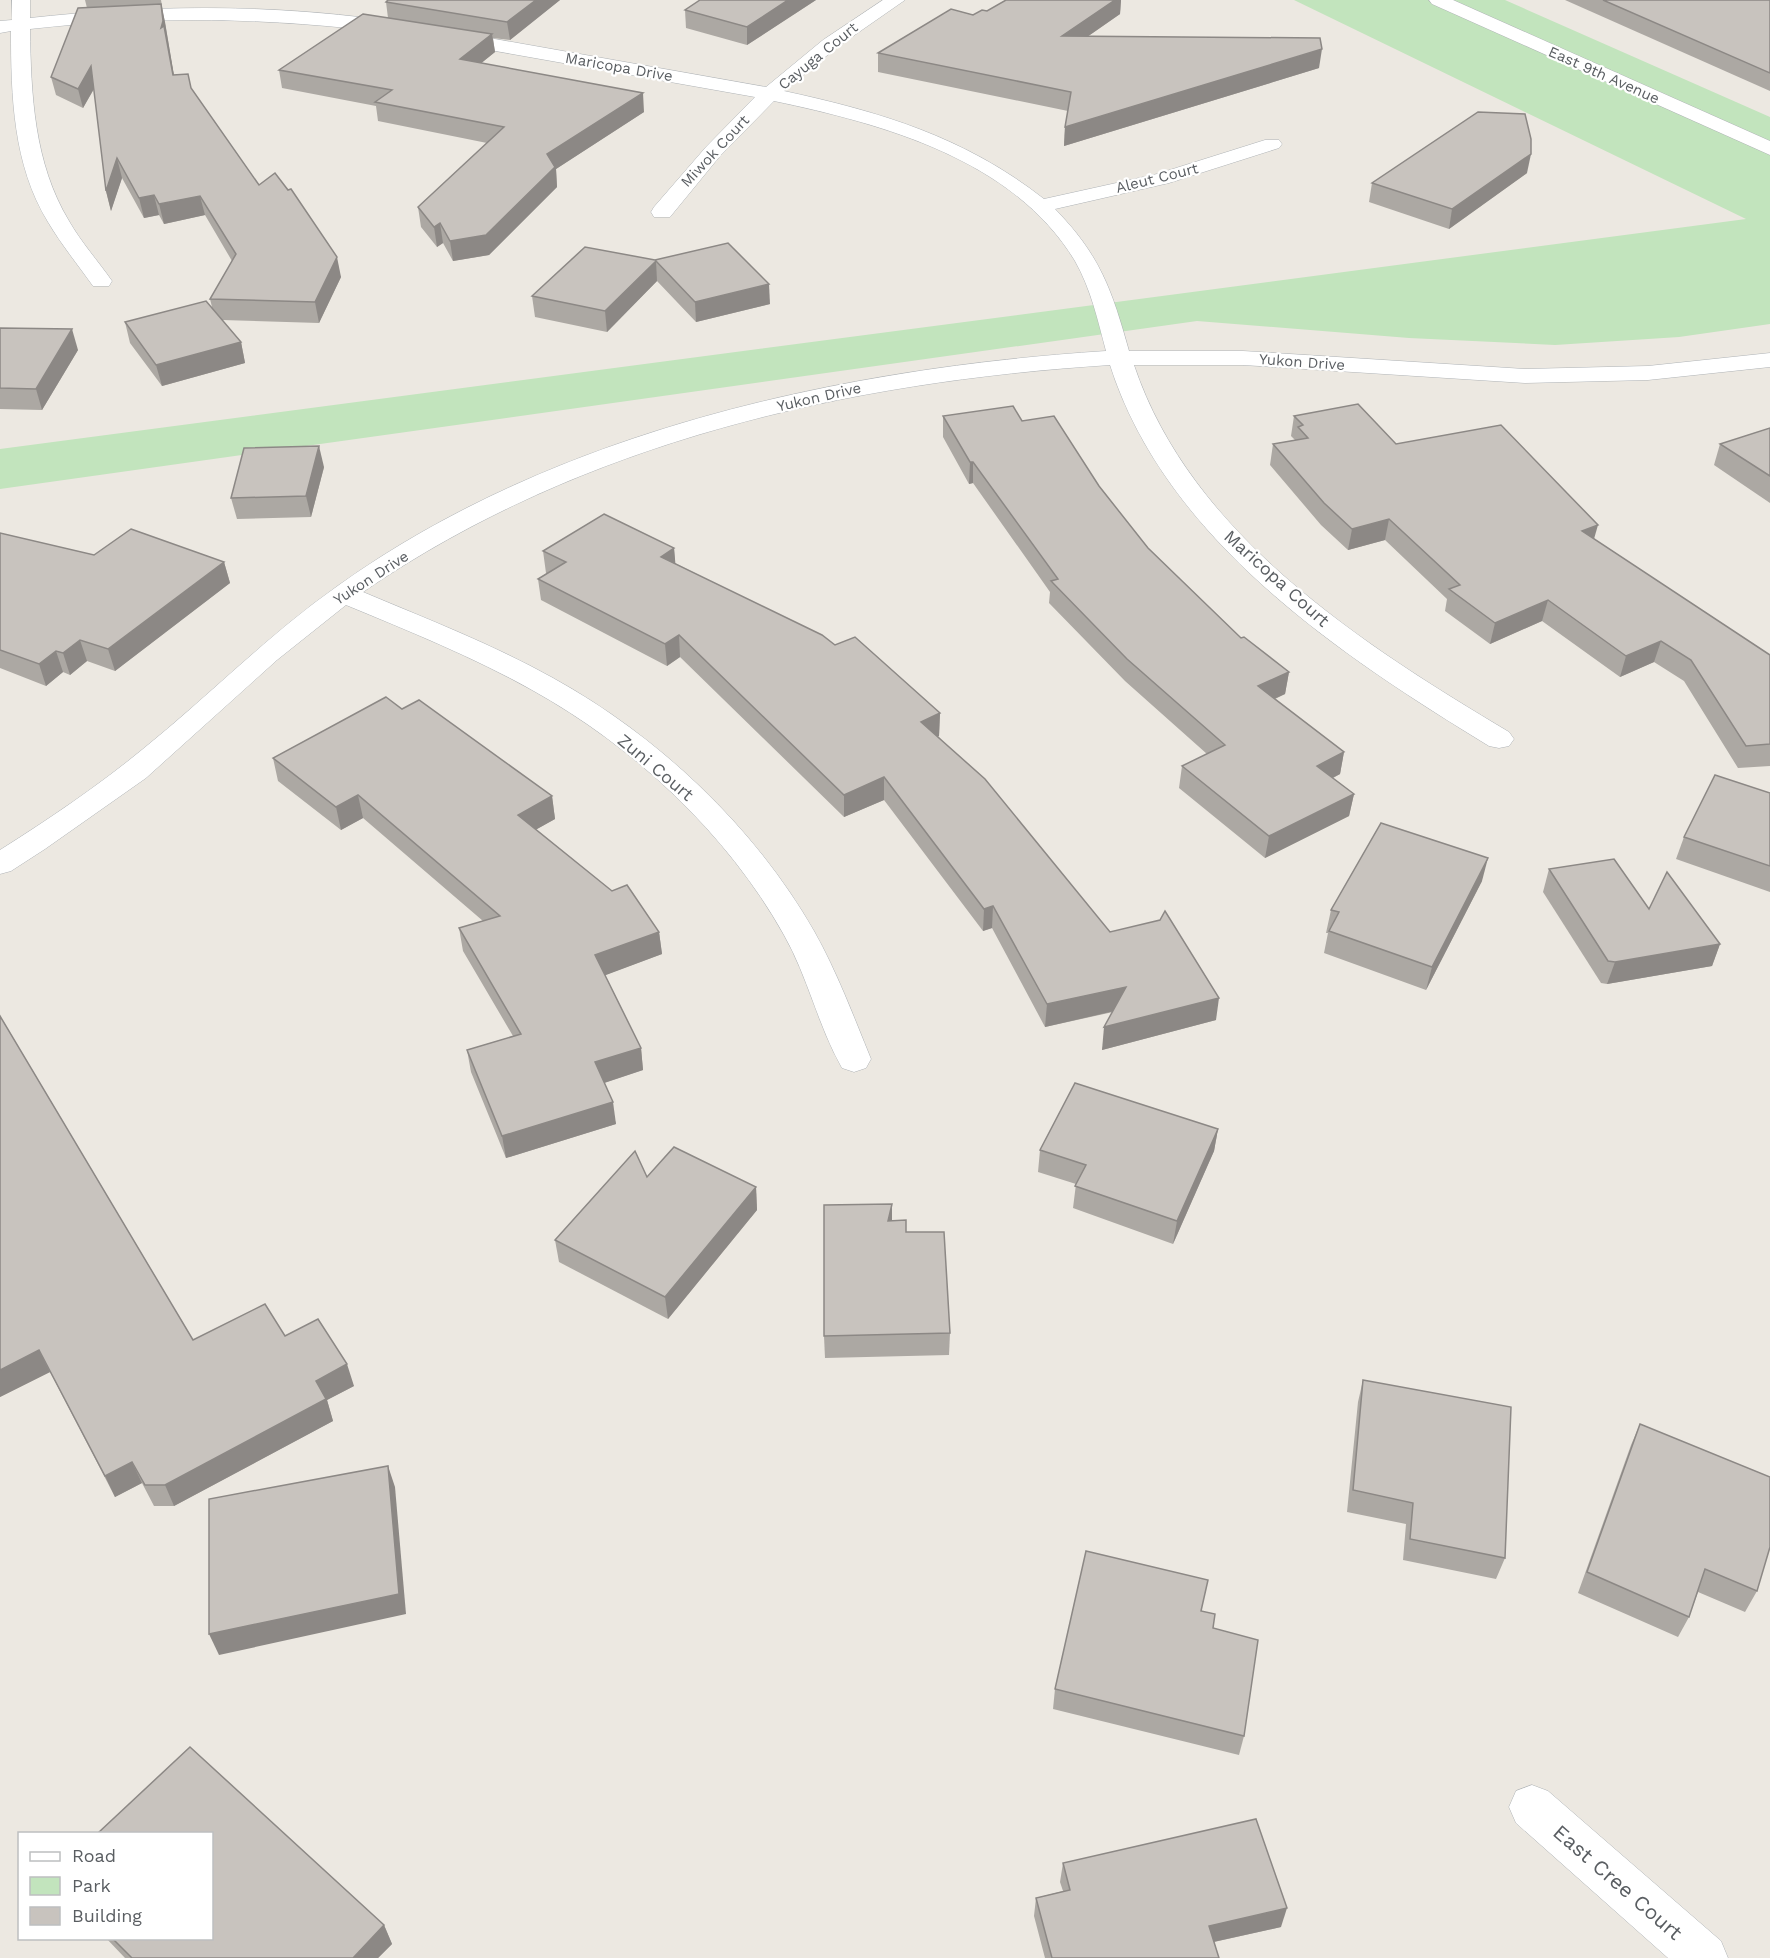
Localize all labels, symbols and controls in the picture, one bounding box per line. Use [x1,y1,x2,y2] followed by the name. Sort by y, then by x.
[775,18,862,94] street label: Cayuga Court
[1546,42,1662,108] street label: East 9th Avenue
[564,49,674,85] street label: Maricopa Drive
[677,111,753,191] street label: Miwok Court
[1114,159,1201,197] street label: Aleut Court
[1258,350,1346,374] street label: Yukon Drive
[775,379,863,415] street label: Yukon Drive
[1220,525,1334,631] street label: Maricopa Court
[330,547,412,609] street label: Yukon Drive
[614,729,699,805] street label: Zuni Court
[1548,1819,1688,1945] street label: East Cree Court
[18,1832,213,1940] legend
[72,1845,116,1866] text: Road
[72,1875,111,1896] text: Park
[72,1905,142,1926] text: Building

